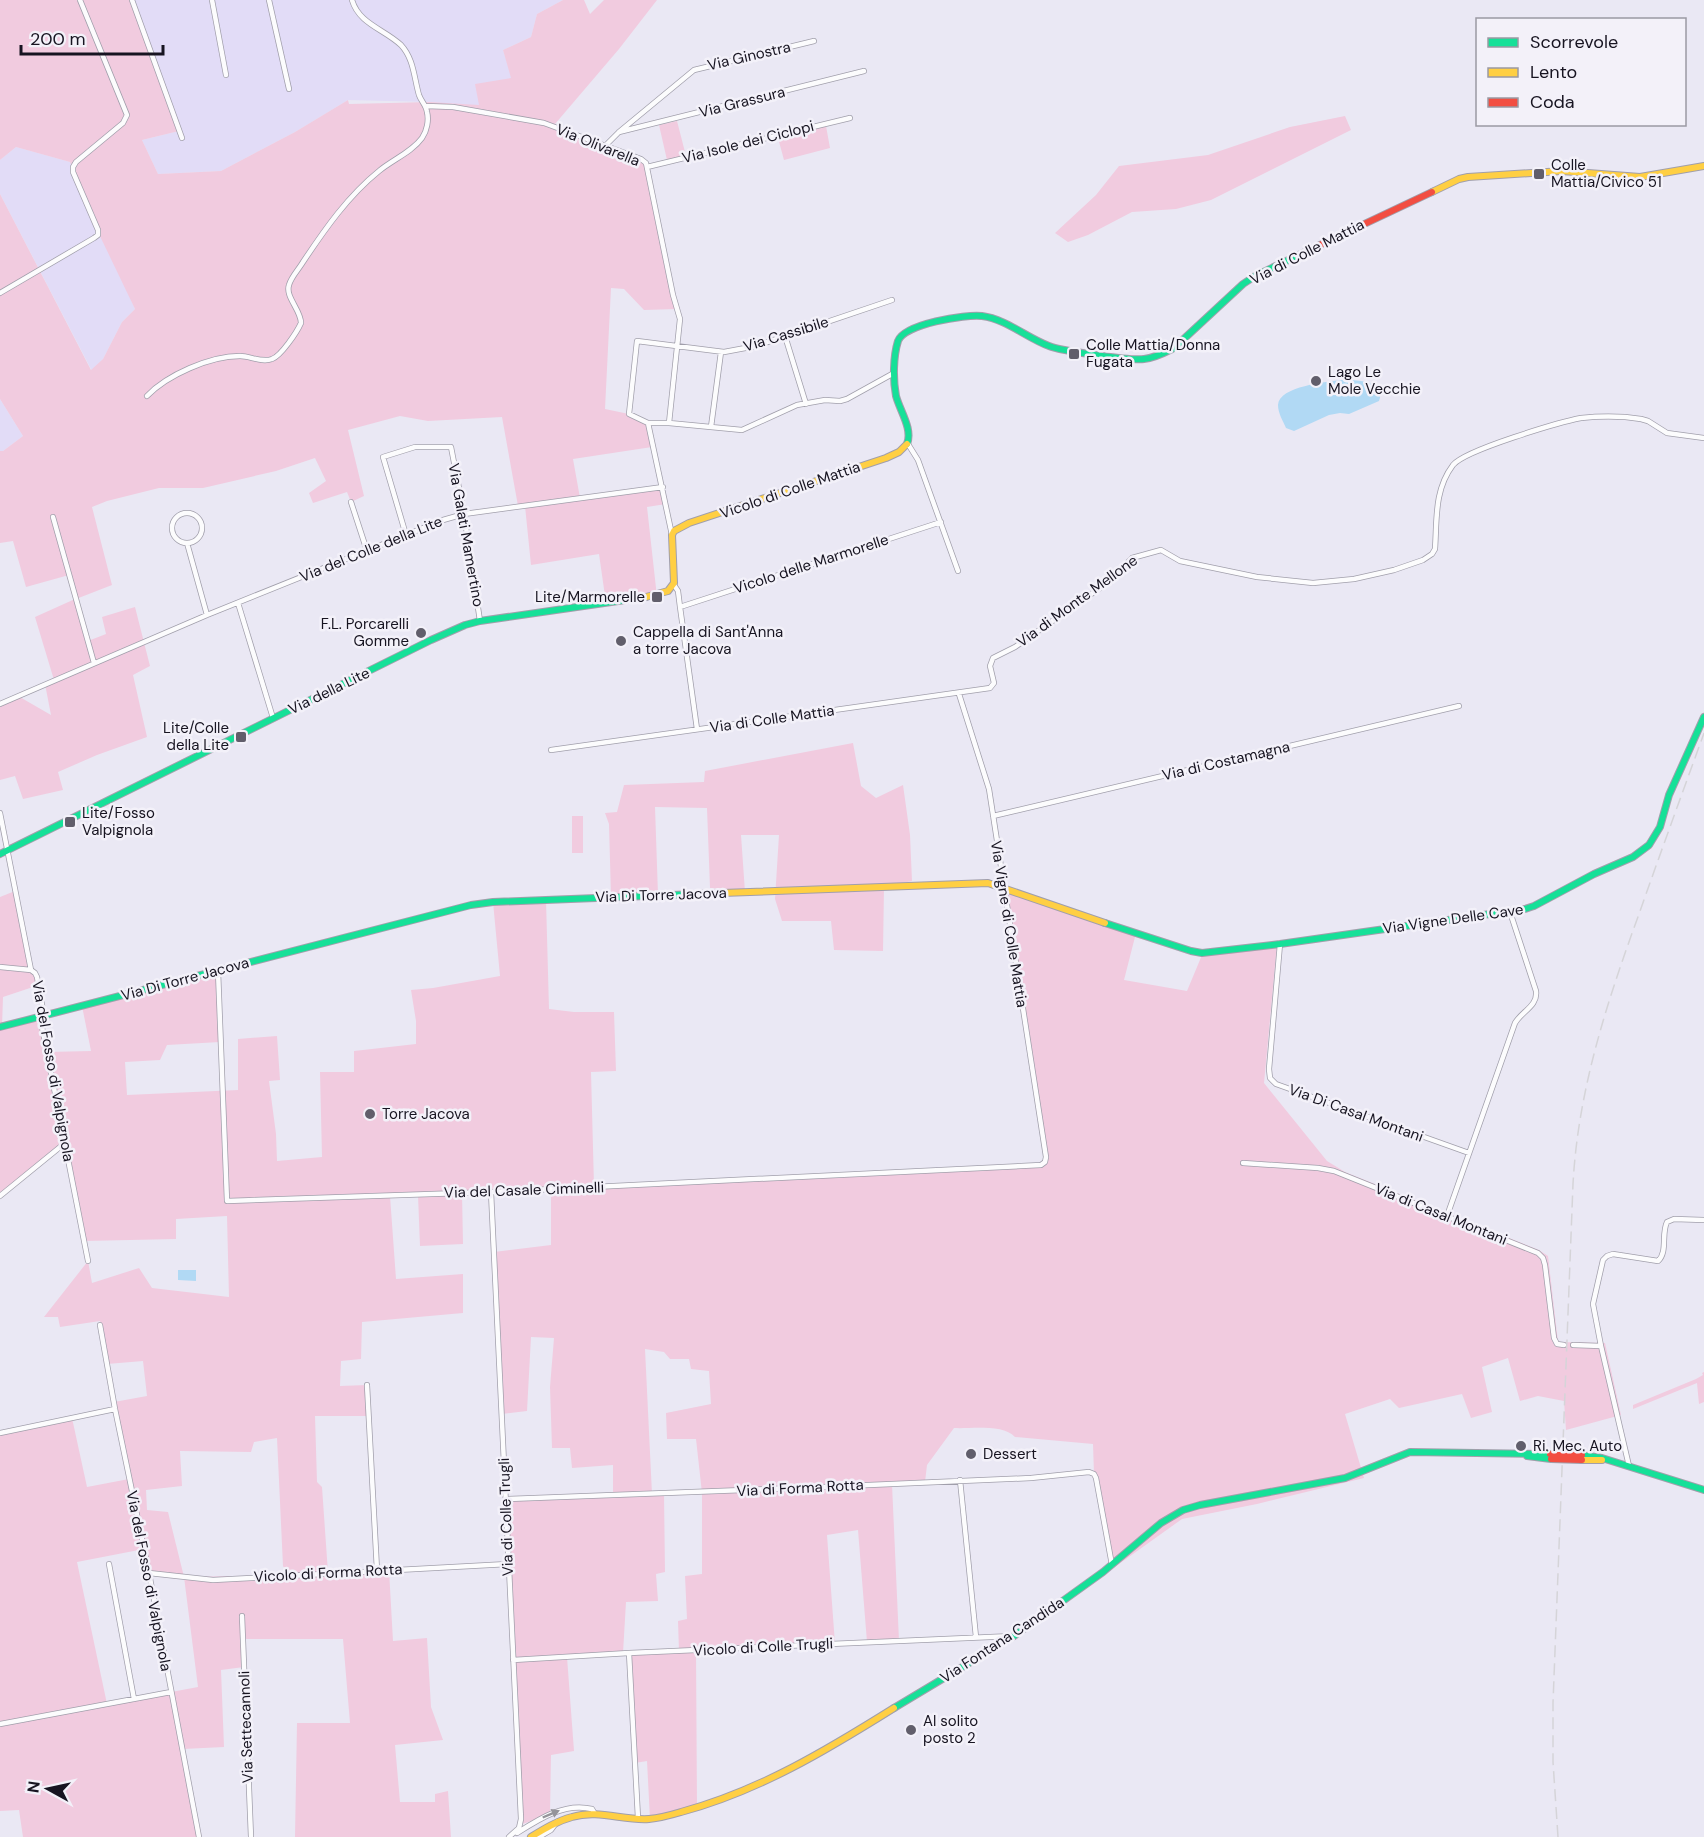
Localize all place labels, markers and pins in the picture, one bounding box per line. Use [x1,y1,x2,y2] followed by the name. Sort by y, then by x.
[1551,155,1662,192] place label: Colle Mattia/Civico 51
[1532,167,1546,181] marker: Colle Mattia/Civico 51
[1086,335,1220,372] place label: Colle Mattia/Donna Fugata
[1067,347,1081,361] marker: Colle Mattia/Donna Fugata
[1328,362,1421,399] place label: Lago Le Mole Vecchie
[1309,374,1323,388] marker: Lago Le Mole Vecchie
[535,587,645,607] place label: Lite/Marmorelle
[650,590,664,604] marker: Lite/Marmorelle
[321,614,409,651] place label: F.L. Porcarelli Gomme
[633,622,783,659] place label: Cappella di Sant'Anna a torre Jacova
[414,626,428,640] marker: F.L. Porcarelli Gomme
[614,634,628,648] marker: Cappella di Sant'Anna a torre Jacova
[163,718,229,755] place label: Lite/Colle della Lite
[234,730,248,744] marker: Lite/Colle della Lite
[82,803,155,840] place label: Lite/Fosso Valpignola
[63,815,77,829] marker: Lite/Fosso Valpignola
[382,1104,470,1124] place label: Torre Jacova
[363,1107,377,1121] marker: Torre Jacova
[1533,1436,1622,1456] place label: Ri. Mec. Auto
[1514,1439,1528,1453] marker: Ri. Mec. Auto
[983,1444,1037,1464] place label: Dessert
[964,1447,978,1461] marker: Dessert
[923,1711,978,1748] place label: Al solito posto 2
[904,1723,918,1737] marker: Al solito posto 2

